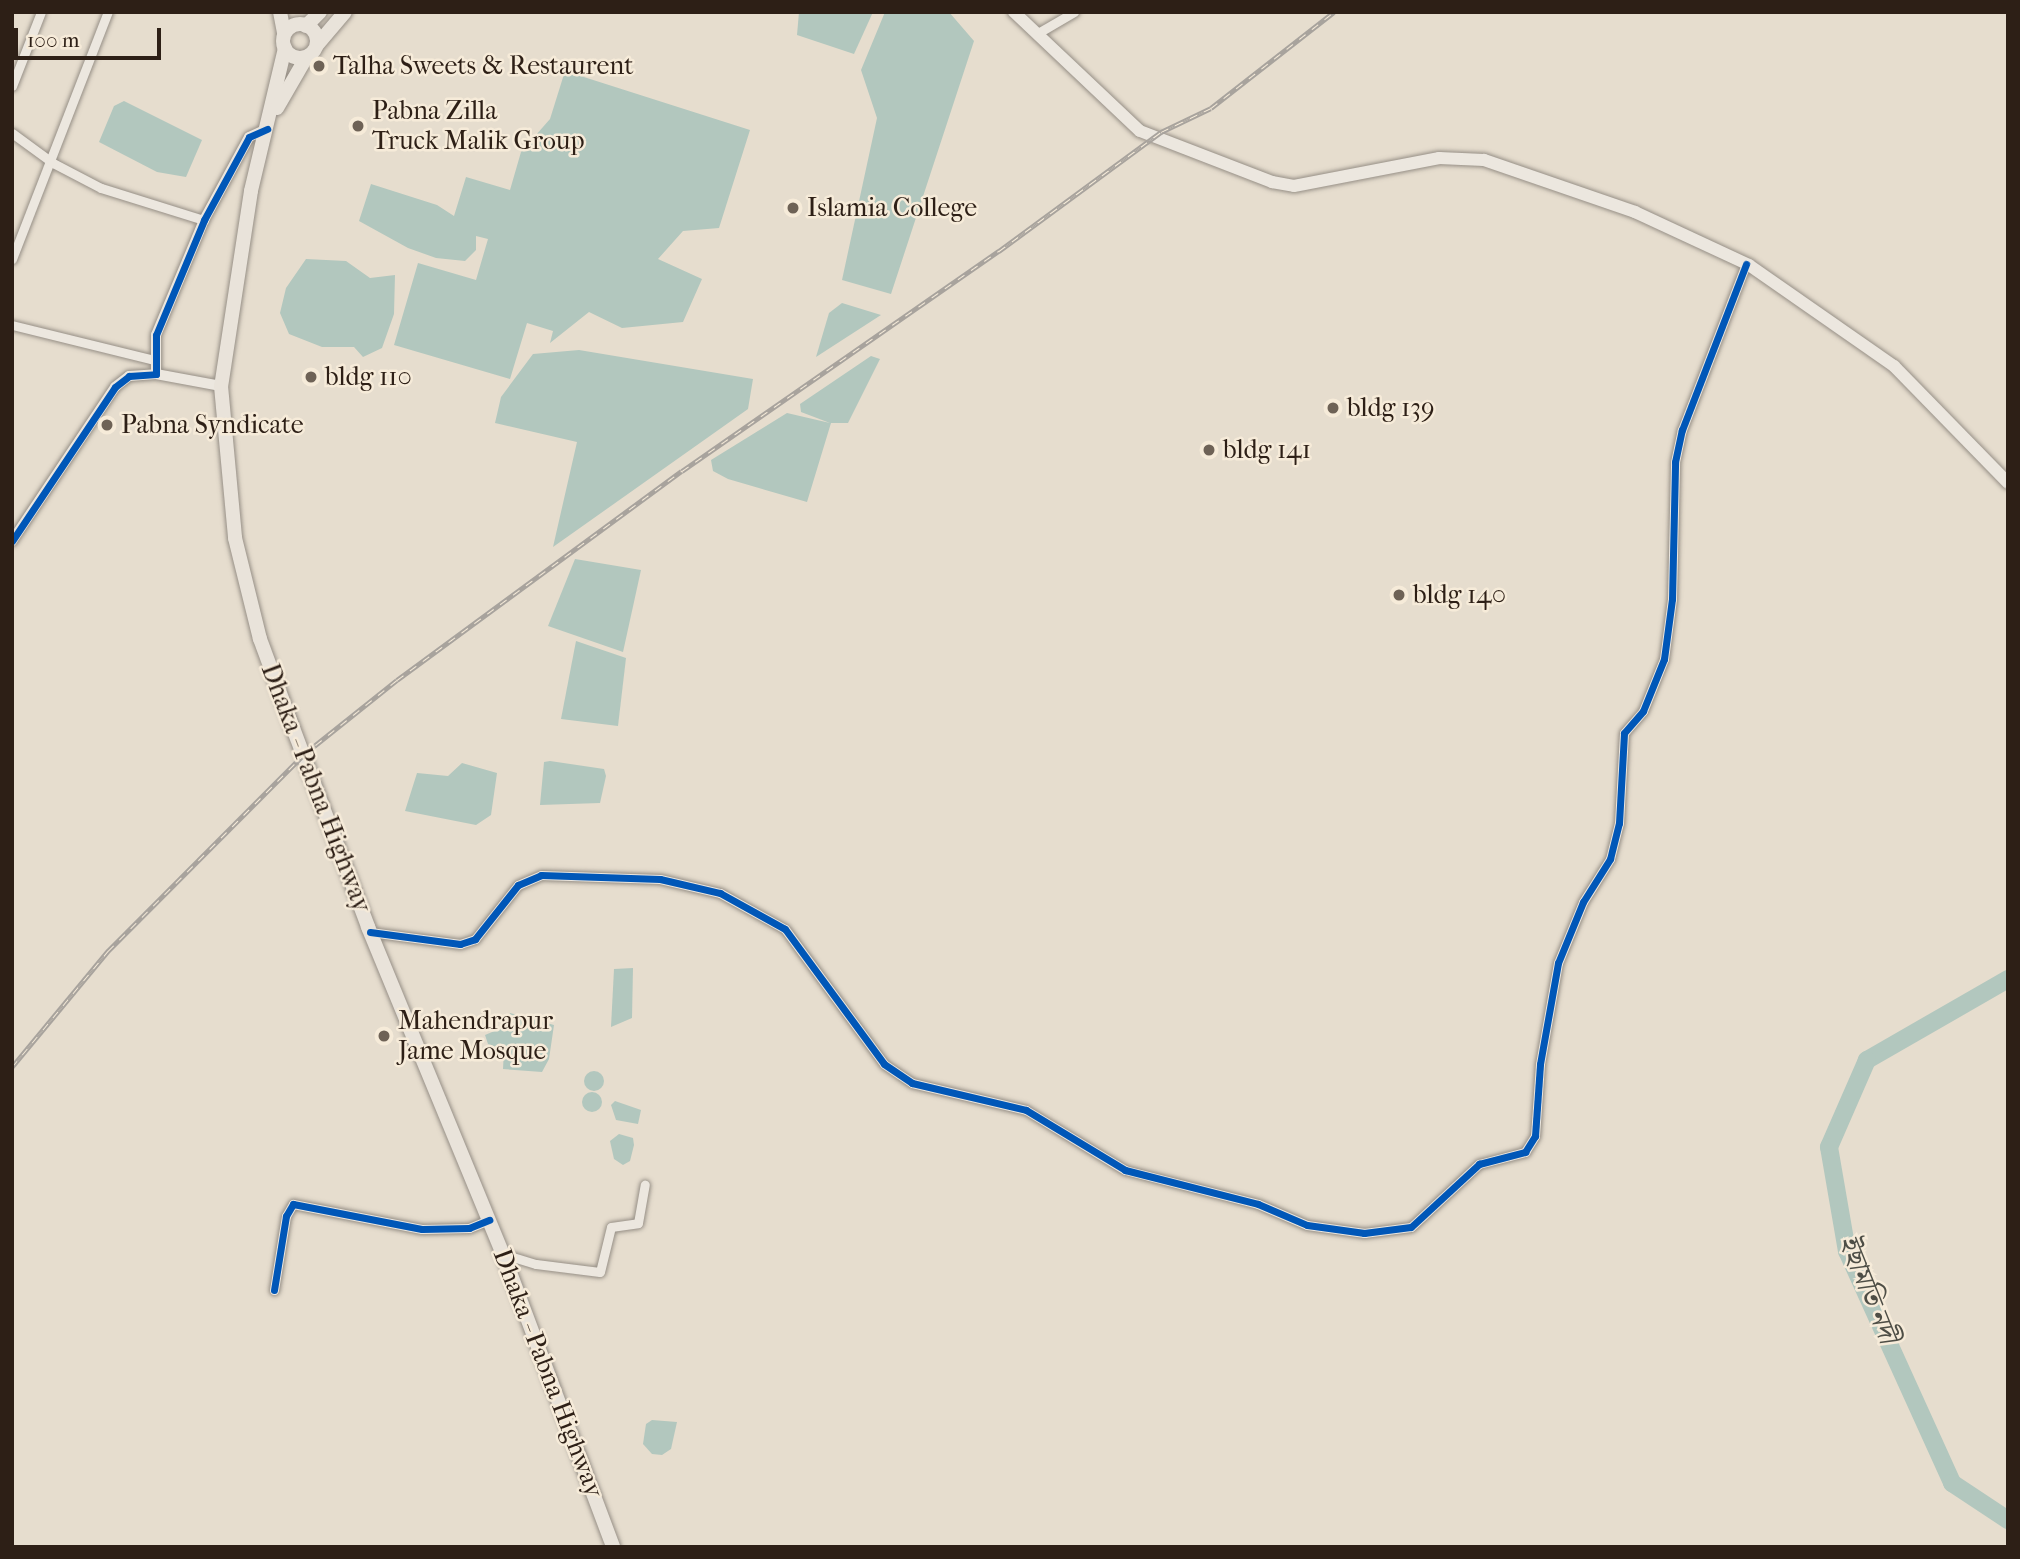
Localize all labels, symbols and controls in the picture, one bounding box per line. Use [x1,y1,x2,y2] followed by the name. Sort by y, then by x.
[18,14,164,58] scale bar
[27,28,80,52] text: 100 m
[333,50,633,82] place label: Talha Sweets & Restaurent
[311,58,327,74] marker: Talha Sweets & Restaurent
[372,95,585,156] place label: Pabna Zilla Truck Malik Group
[350,118,366,134] marker: Pabna Zilla Truck Malik Group
[807,192,977,224] place label: Islamia College
[785,200,801,216] marker: Islamia College
[325,361,412,393] place label: bldg 110
[303,369,319,385] marker: bldg 110
[1347,392,1435,424] place label: bldg 139
[1325,400,1341,416] marker: bldg 139
[121,409,304,441] place label: Pabna Syndicate
[99,417,115,433] marker: Pabna Syndicate
[1223,434,1311,466] place label: bldg 141
[1201,442,1217,458] marker: bldg 141
[1413,579,1506,611] place label: bldg 140
[1391,587,1407,603] marker: bldg 140
[254,659,378,917] street label: Dhaka - Pabna Highway
[398,1005,553,1066] place label: Mahendrapur Jame Mosque
[376,1028,392,1044] marker: Mahendrapur Jame Mosque
[1831,1230,1905,1348] water label: ইছামতি নদী
[486,1244,610,1502] street label: Dhaka - Pabna Highway

